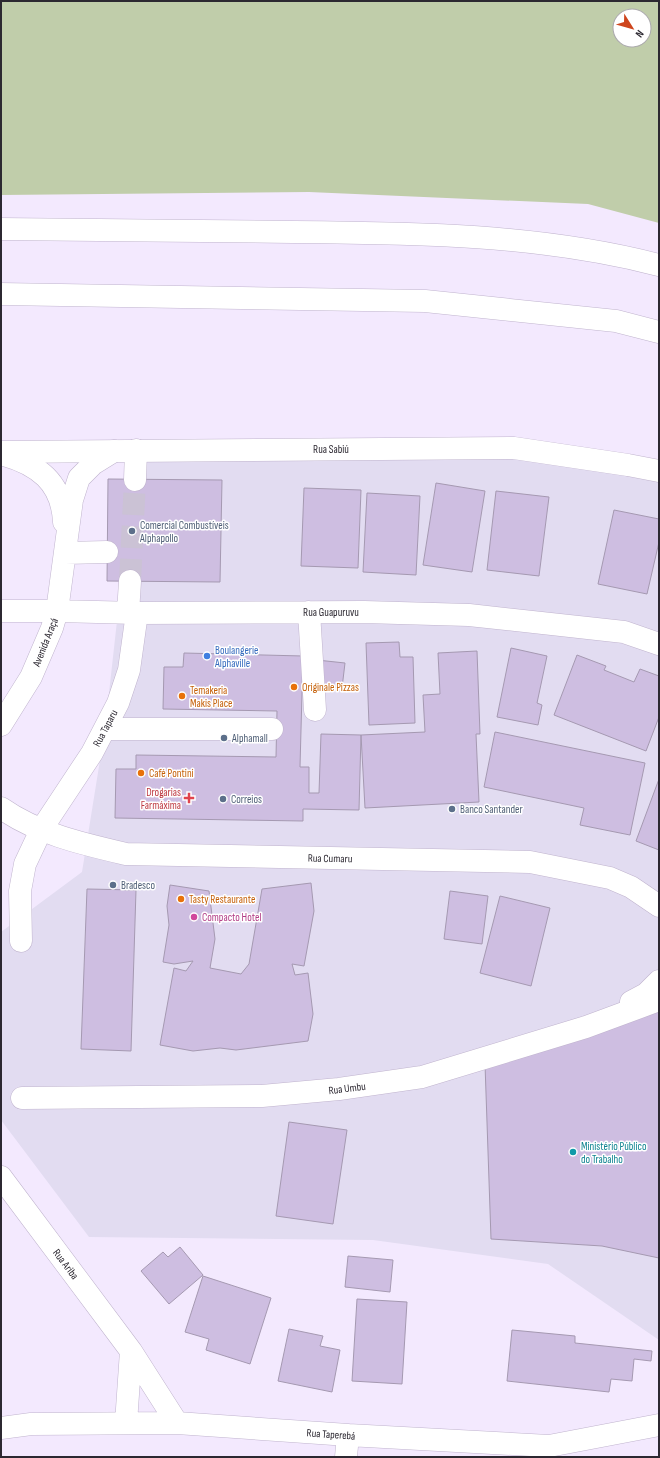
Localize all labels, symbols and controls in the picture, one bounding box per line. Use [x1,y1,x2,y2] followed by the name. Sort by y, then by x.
[612,8,652,48] north arrow
[633,27,647,40] text: N
[313,443,349,456] street label: Rua Sabiú
[139,519,229,545] place label: Comercial Combustíveis Alphapollo
[127,526,137,536] marker: Comercial Combustíveis Alphapollo
[303,606,359,619] street label: Rua Guapuruvu
[29,616,61,669] street label: Avenida Araçá
[214,644,258,670] place label: Boulangerie Alphaville
[202,651,212,661] marker: Boulangerie Alphaville
[302,681,359,694] place label: Originale Pizzas
[289,682,299,692] marker: Originale Pizzas
[190,684,232,710] place label: Temakeria Makis Place
[177,691,187,701] marker: Temakeria Makis Place
[90,707,121,749] street label: Rua Taparu
[231,732,268,745] place label: Alphamall
[219,733,229,743] marker: Alphamall
[149,767,194,780] place label: Café Pontini
[136,768,146,778] marker: Café Pontini
[141,786,181,812] place label: Drogarias Farmáxima
[184,793,194,803] marker: Drogarias Farmáxima
[231,793,262,806] place label: Correios
[218,794,228,804] marker: Correios
[460,803,523,816] place label: Banco Santander
[447,804,457,814] marker: Banco Santander
[308,852,353,865] street label: Rua Cumaru
[121,879,155,892] place label: Bradesco
[108,880,118,890] marker: Bradesco
[189,893,255,906] place label: Tasty Restaurante
[176,894,186,904] marker: Tasty Restaurante
[202,911,261,924] place label: Compacto Hotel
[189,912,199,922] marker: Compacto Hotel
[328,1080,367,1097] street label: Rua Umbu
[581,1140,647,1166] place label: Ministério Público do Trabalho
[568,1147,578,1157] marker: Ministério Público do Trabalho
[50,1247,81,1282] street label: Rua Ariba
[306,1426,356,1443] street label: Rua Taperebá

